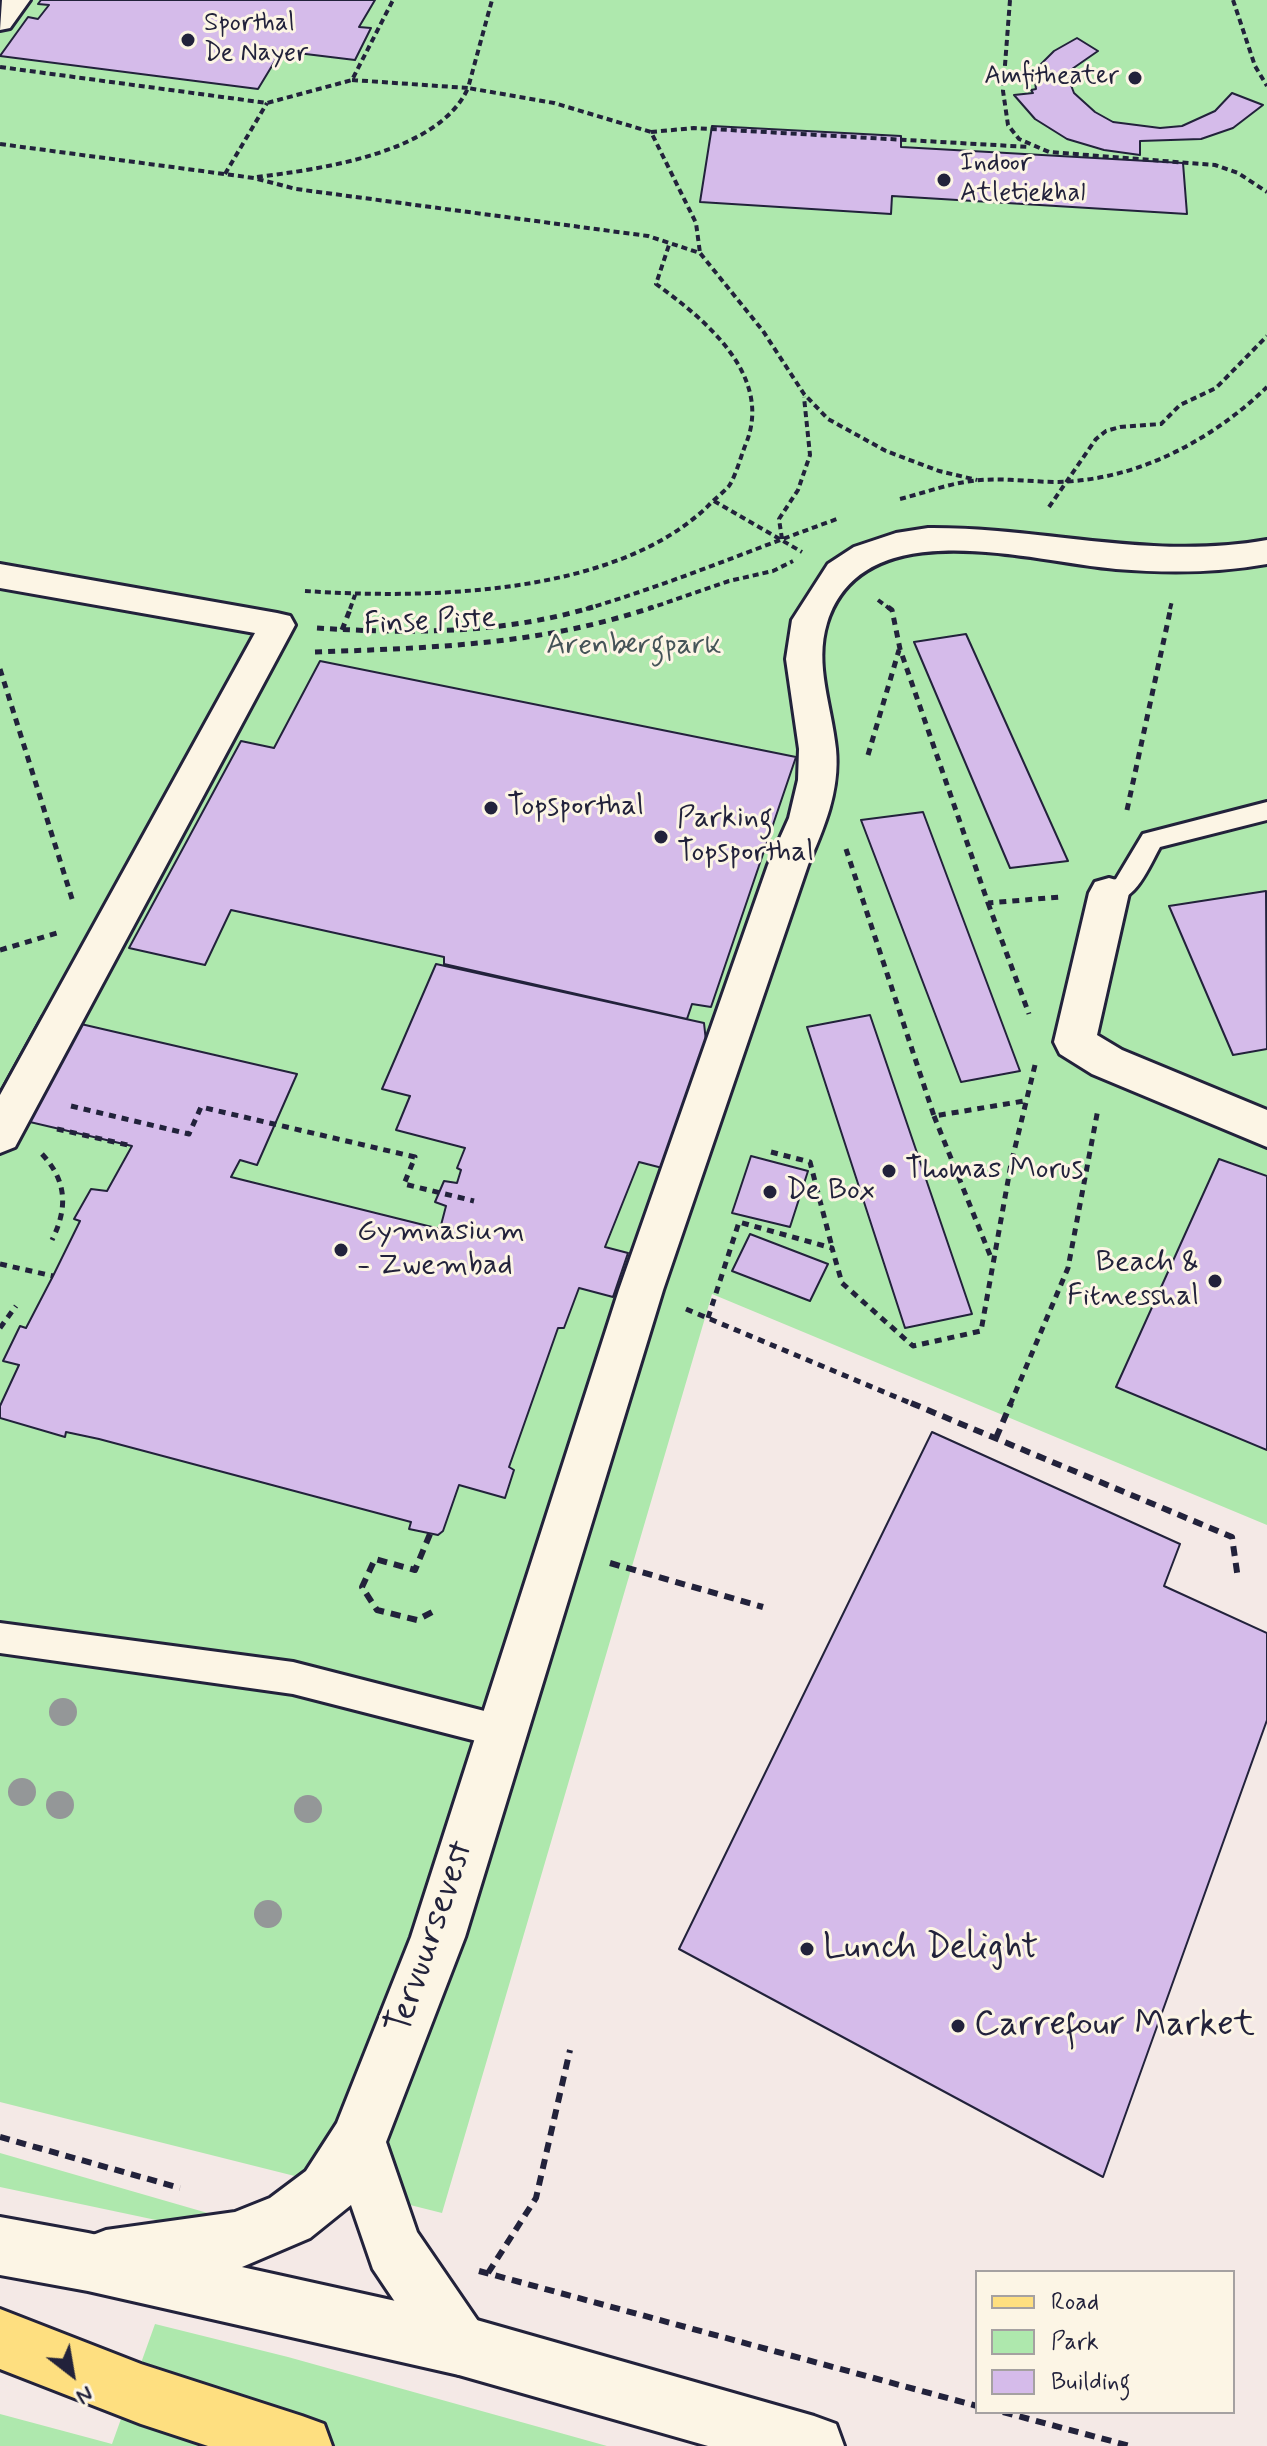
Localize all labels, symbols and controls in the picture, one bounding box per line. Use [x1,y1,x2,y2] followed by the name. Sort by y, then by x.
[204,9,308,70] place label: Sporthal De Nayer
[179,31,197,49] marker: Sporthal De Nayer
[984,62,1119,94] place label: Amfitheater
[1126,69,1144,87] marker: Amfitheater
[960,149,1085,210] place label: Indoor Atletiekhal
[935,171,953,189] marker: Indoor Atletiekhal
[363,602,497,644] street label: Finse Piste
[546,629,722,665] park label: Arenbergpark
[507,790,644,826] place label: Topsporthal
[482,799,500,817] marker: Topsporthal
[677,802,814,872] place label: Parking Topsporthal
[652,828,670,846] marker: Parking Topsporthal
[905,1153,1083,1189] place label: Thomas Morus
[880,1162,898,1180] marker: Thomas Morus
[786,1174,875,1210] place label: De Box
[761,1183,779,1201] marker: De Box
[357,1215,525,1286] place label: Gymnasium - Zwembad
[332,1241,350,1259] marker: Gymnasium - Zwembad
[1067,1246,1199,1316] place label: Beach & Fitnesshal
[1206,1272,1224,1290] marker: Beach & Fitnesshal
[379,1836,485,2040] street label: Tervuursevest
[823,1927,1038,1971] place label: Lunch Delight
[798,1940,816,1958] marker: Lunch Delight
[974,2004,1255,2048] place label: Carrefour Market
[949,2017,967,2035] marker: Carrefour Market
[975,2270,1235,2414] legend
[1051,2287,1099,2318] text: Road
[1051,2327,1099,2358] text: Park
[32,2334,112,2414] north arrow
[1051,2367,1131,2398] text: Building
[71,2379,98,2410] text: N

